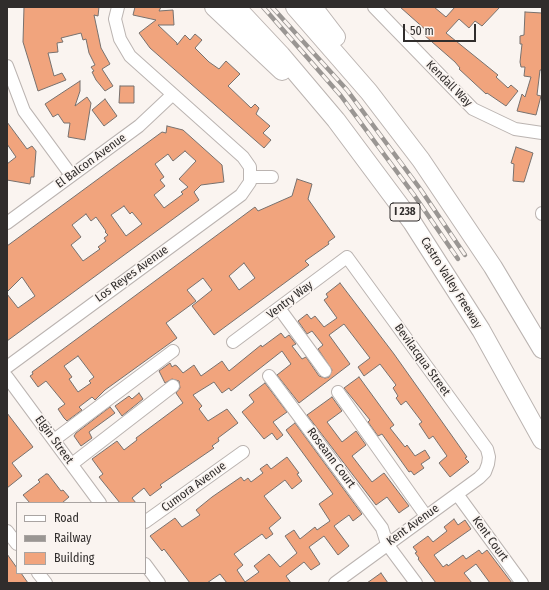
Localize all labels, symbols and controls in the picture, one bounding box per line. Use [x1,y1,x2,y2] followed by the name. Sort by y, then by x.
[405,16,478,42] scale bar
[410,24,434,38] text: 50 m
[423,58,475,110] street label: Kendall Way
[53,131,129,191] street label: El Balcon Avenue
[390,203,420,221] road number: I 238
[417,235,485,331] street label: Castro Valley Freeway
[93,243,171,305] street label: Los Reyes Avenue
[264,278,316,322] street label: Ventry Way
[391,321,453,399] street label: Bevilacqua Street
[32,413,76,467] street label: Elgin Street
[304,425,358,491] street label: Roseann Court
[159,459,229,515] street label: Cumora Avenue
[384,501,442,549] street label: Kent Avenue
[16,502,146,574] legend
[54,511,79,525] text: Road
[469,514,511,564] street label: Kent Court
[54,531,91,545] text: Railway
[54,551,94,565] text: Building

